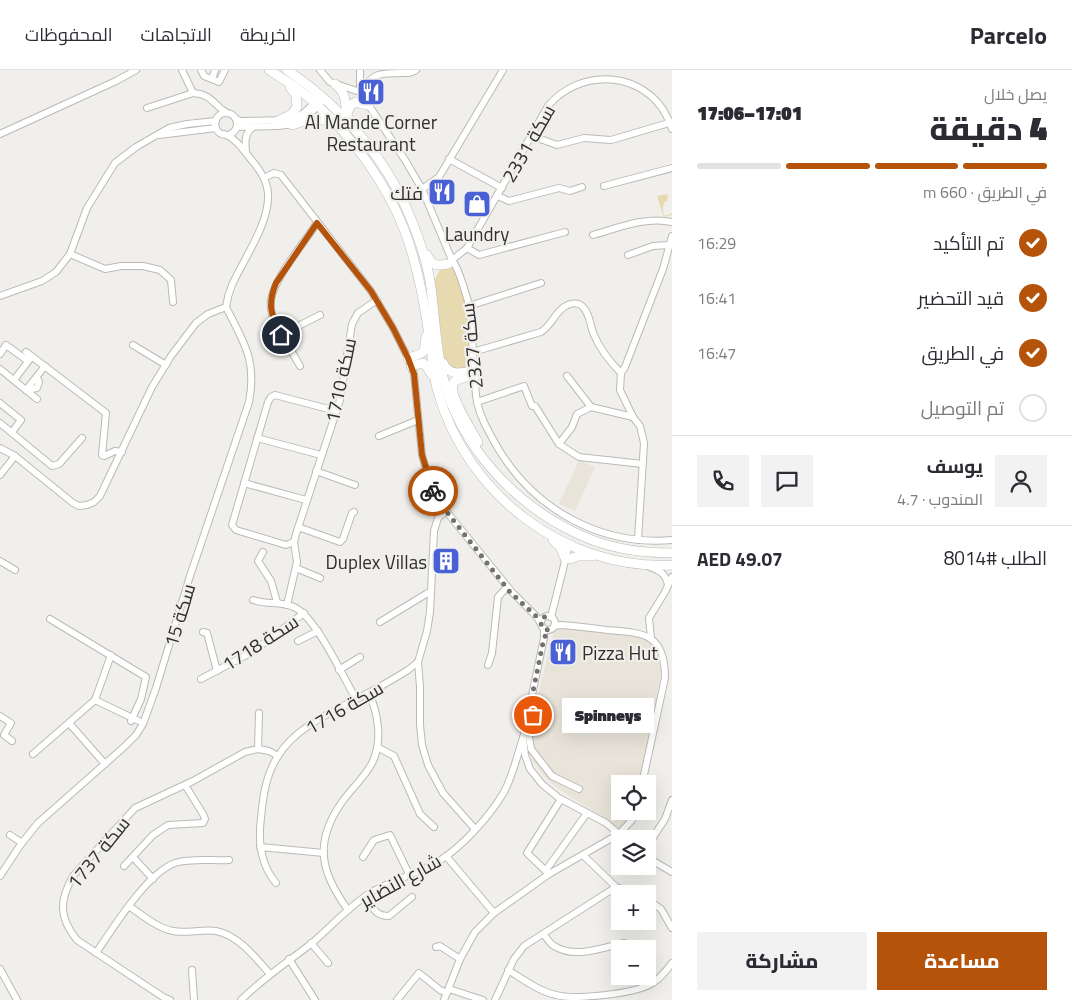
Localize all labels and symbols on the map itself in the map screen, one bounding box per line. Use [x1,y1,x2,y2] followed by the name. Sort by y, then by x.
[356,77,386,107] restaurant icon: Al Mande Corner Restaurant
[494,99,562,187] street label: سكة 2331
[305,107,438,158] place label: Al Mande Corner Restaurant
[427,177,457,207] restaurant icon: فتك
[390,178,423,207] place label: فتك
[462,189,492,219] shop icon: Laundry
[445,219,509,248] place label: Laundry
[452,302,490,390] street label: سكة 2327
[260,314,302,356] pin
[317,335,363,425] street label: سكة 1710
[408,466,458,516] courier
[431,546,461,576] building icon: Duplex Villas
[326,547,427,576] place label: Duplex Villas
[156,580,202,650] street label: سكة 15
[216,606,304,678] street label: سكة 1718
[548,637,578,667] restaurant icon: Pizza Hut
[582,638,658,667] place label: Pizza Hut
[300,673,388,741] street label: سكة 1716
[512,694,554,736] pin
[563,698,656,732] callout: Spinneys
[60,809,136,895] street label: سكة 1737
[353,846,446,915] street label: شارع النضاير

